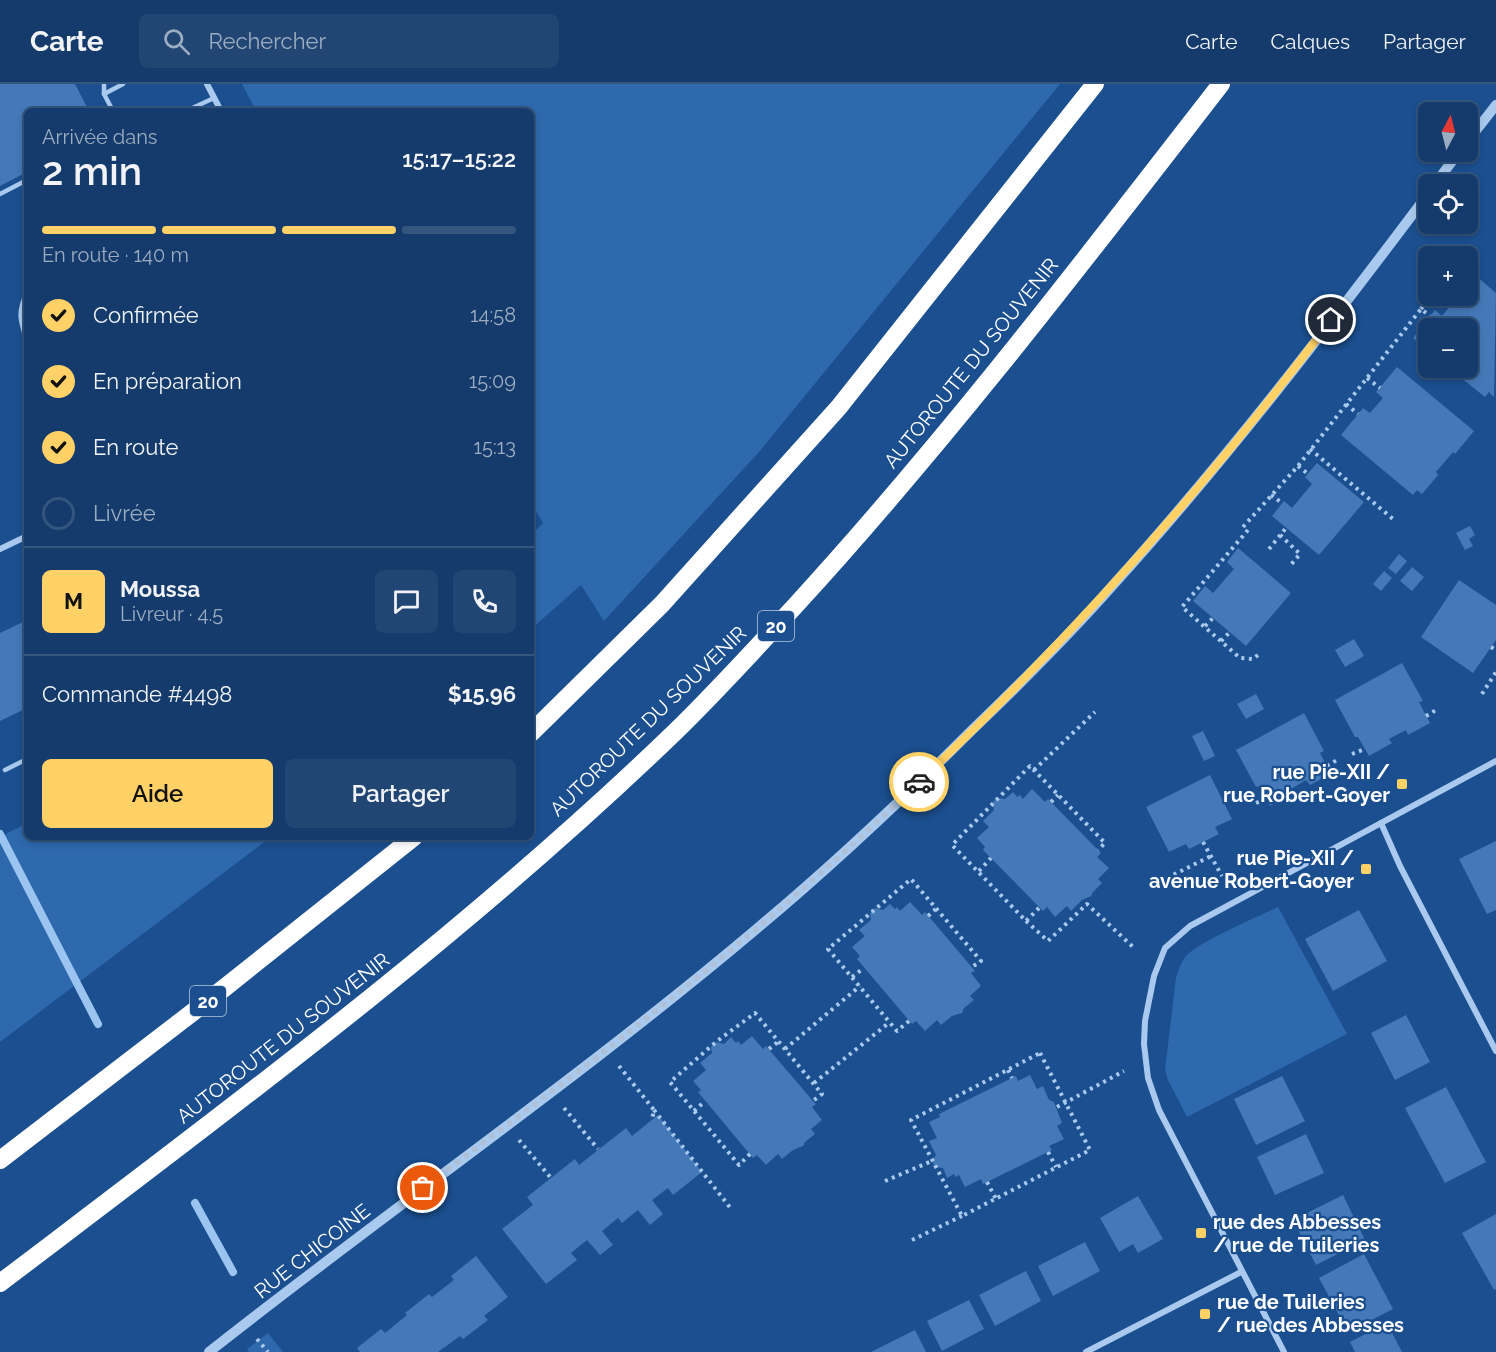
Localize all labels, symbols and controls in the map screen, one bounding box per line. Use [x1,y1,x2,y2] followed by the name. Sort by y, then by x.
[139,14,559,68] search box
[30,25,103,58] text: Carte
[160,25,193,58] icon: search
[208,28,326,54] text: Rechercher
[1185,29,1238,54] text: Carte
[1271,29,1350,54] text: Calques
[1383,29,1466,54] text: Partager
[1418,102,1478,162] north arrow
[1418,102,1478,378] map controls
[42,125,157,149] text: Arrivée dans
[402,146,516,172] text: 15:17–15:22
[42,148,142,194] text: 2 min
[1418,174,1478,234] button: locate
[42,243,189,267] text: En route · 140 m
[1418,246,1478,306] button: +
[879,253,1063,473] street label: AUTOROUTE DU SOUVENIR
[1305,294,1356,345] pin
[42,299,75,332] icon: check
[93,302,199,328] text: Confirmée
[470,303,516,327] text: 14:58
[1314,303,1347,336] icon: home
[1418,318,1478,378] button: −
[42,365,75,398] icon: check
[93,368,242,394] text: En préparation
[469,369,516,393] text: 15:09
[42,431,75,464] icon: check
[93,434,178,460] text: En route
[474,435,516,459] text: 15:13
[93,500,156,526] text: Livrée
[375,570,438,633] button: chat
[453,570,516,633] button: phone
[120,576,200,602] text: Moussa
[64,588,83,614] text: M
[120,602,223,626] text: Livreur · 4.5
[758,611,794,641] road number: 20
[545,621,751,821] street label: AUTOROUTE DU SOUVENIR
[42,681,232,707] text: Commande #4498
[448,681,516,707] text: $15.96
[889,752,949,812] courier
[42,759,273,828] button: Aide
[285,759,516,828] button: Partager
[1223,760,1390,807] place label: rue Pie-XII / rue Robert-Goyer
[903,766,936,799] icon: car
[1395,777,1409,791] marker: rue Pie-XII / rue Robert-Goyer
[1149,846,1354,893] place label: rue Pie-XII / avenue Robert-Goyer
[1359,862,1373,876] marker: rue Pie-XII / avenue Robert-Goyer
[172,947,394,1129] street label: AUTOROUTE DU SOUVENIR
[190,986,226,1016] road number: 20
[397,1162,448,1213] pin
[406,1171,439,1204] icon: bag
[249,1198,375,1304] street label: RUE CHICOINE
[1213,1210,1381,1257] place label: rue des Abbesses / rue de Tuileries
[1194,1226,1208,1240] marker: rue des Abbesses / rue de Tuileries
[1217,1290,1404,1337] place label: rue de Tuileries / rue des Abbesses
[1198,1307,1212,1321] marker: rue de Tuileries / rue des Abbesses

